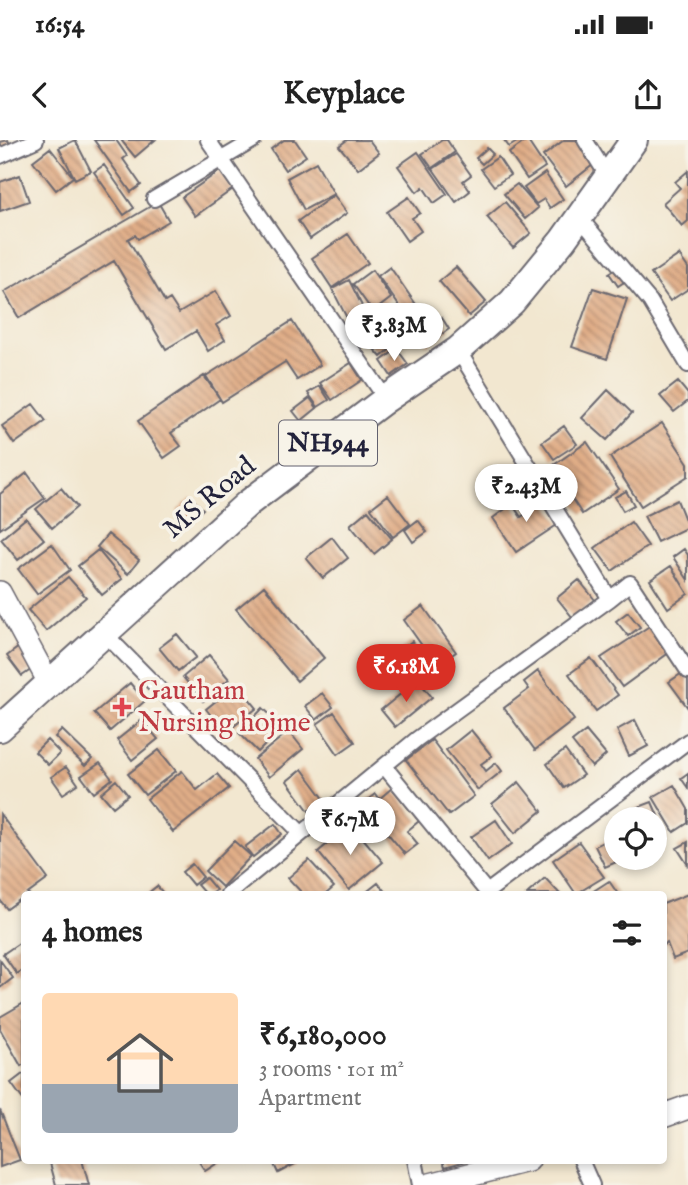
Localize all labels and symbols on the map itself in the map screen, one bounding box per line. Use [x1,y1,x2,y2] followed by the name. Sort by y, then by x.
[337,304,451,363] pin: ₹3.83M
[279,420,377,466] road number: NH944
[157,449,263,547] street label: MS Road
[469,464,583,524] pin: ₹2.43M
[349,644,463,704] pin: ₹6.18M
[138,674,311,741] place label: Gautham Nursing hojme
[112,697,132,717] marker: Gautham Nursing hojme
[301,798,399,857] pin: ₹6.7M

